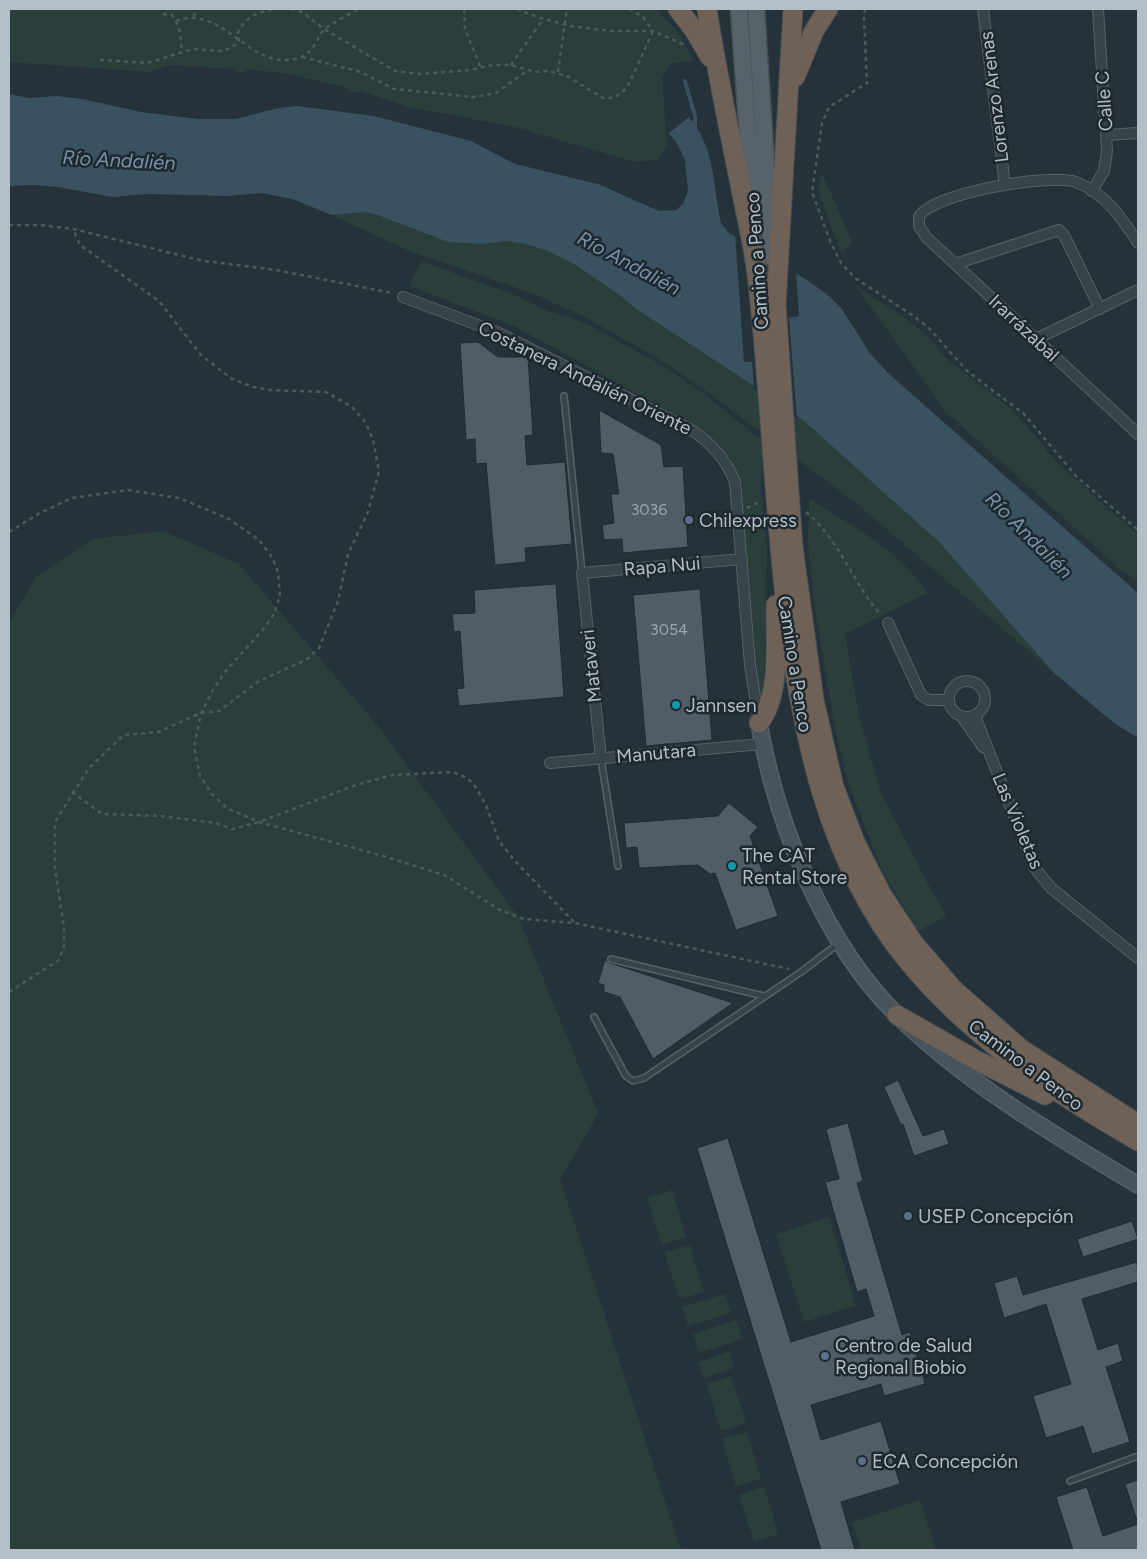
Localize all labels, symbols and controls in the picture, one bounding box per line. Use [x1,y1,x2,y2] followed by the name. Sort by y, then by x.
[975,30,1013,164] street label: Lorenzo Arenas
[1090,70,1118,132] street label: Calle C
[62,145,176,175] water label: Río Andalién
[741,191,773,331] street label: Camino a Penco
[573,226,685,300] water label: Río Andalién
[984,290,1064,366] street label: Irarrázabal
[474,316,696,440] street label: Costanera Andalién Oriente
[980,486,1078,584] water label: Río Andalién
[631,500,667,519] house number: 3036
[699,509,797,532] place label: Chilexpress
[683,514,695,526] marker: Chilexpress
[623,551,701,581] street label: Rapa Nui
[773,594,817,734] street label: Camino a Penco
[650,620,688,639] house number: 3054
[576,628,606,704] street label: Mataveri
[686,694,757,717] place label: Jannsen
[670,699,682,711] marker: Jannsen
[615,738,697,768] street label: Manutara
[987,770,1049,873] street label: Las Violetas
[742,844,847,889] place label: The CAT Rental Store
[726,860,738,872] marker: The CAT Rental Store
[964,1014,1088,1116] street label: Camino a Penco
[918,1205,1074,1228] place label: USEP Concepción
[902,1210,914,1222] marker: USEP Concepción
[835,1334,972,1379] place label: Centro de Salud Regional Biobio
[819,1350,831,1362] marker: Centro de Salud Regional Biobio
[872,1450,1018,1473] place label: ECA Concepción
[856,1455,868,1467] marker: ECA Concepción

